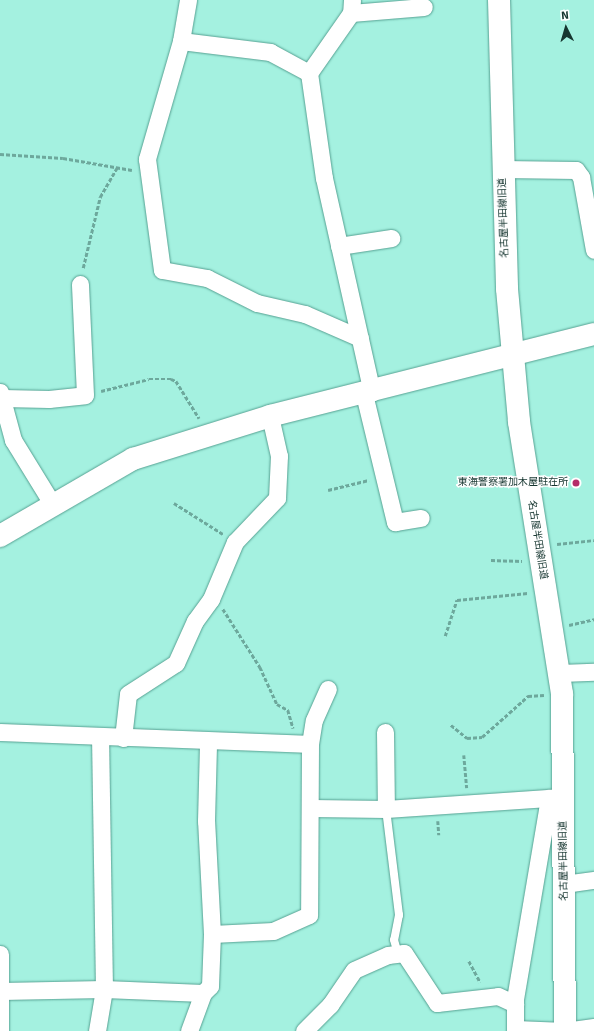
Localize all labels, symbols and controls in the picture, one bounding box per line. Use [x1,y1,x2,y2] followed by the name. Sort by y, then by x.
[546,8,586,48] north arrow
[561,9,569,22] text: N
[497,178,511,258] street label: 名古屋半田線旧道
[458,477,568,489] place label: 東海警察署加木屋駐在所
[571,478,581,488] marker: 東海警察署加木屋駐在所
[525,500,549,580] street label: 名古屋半田線旧道
[557,821,571,901] street label: 名古屋半田線旧道

